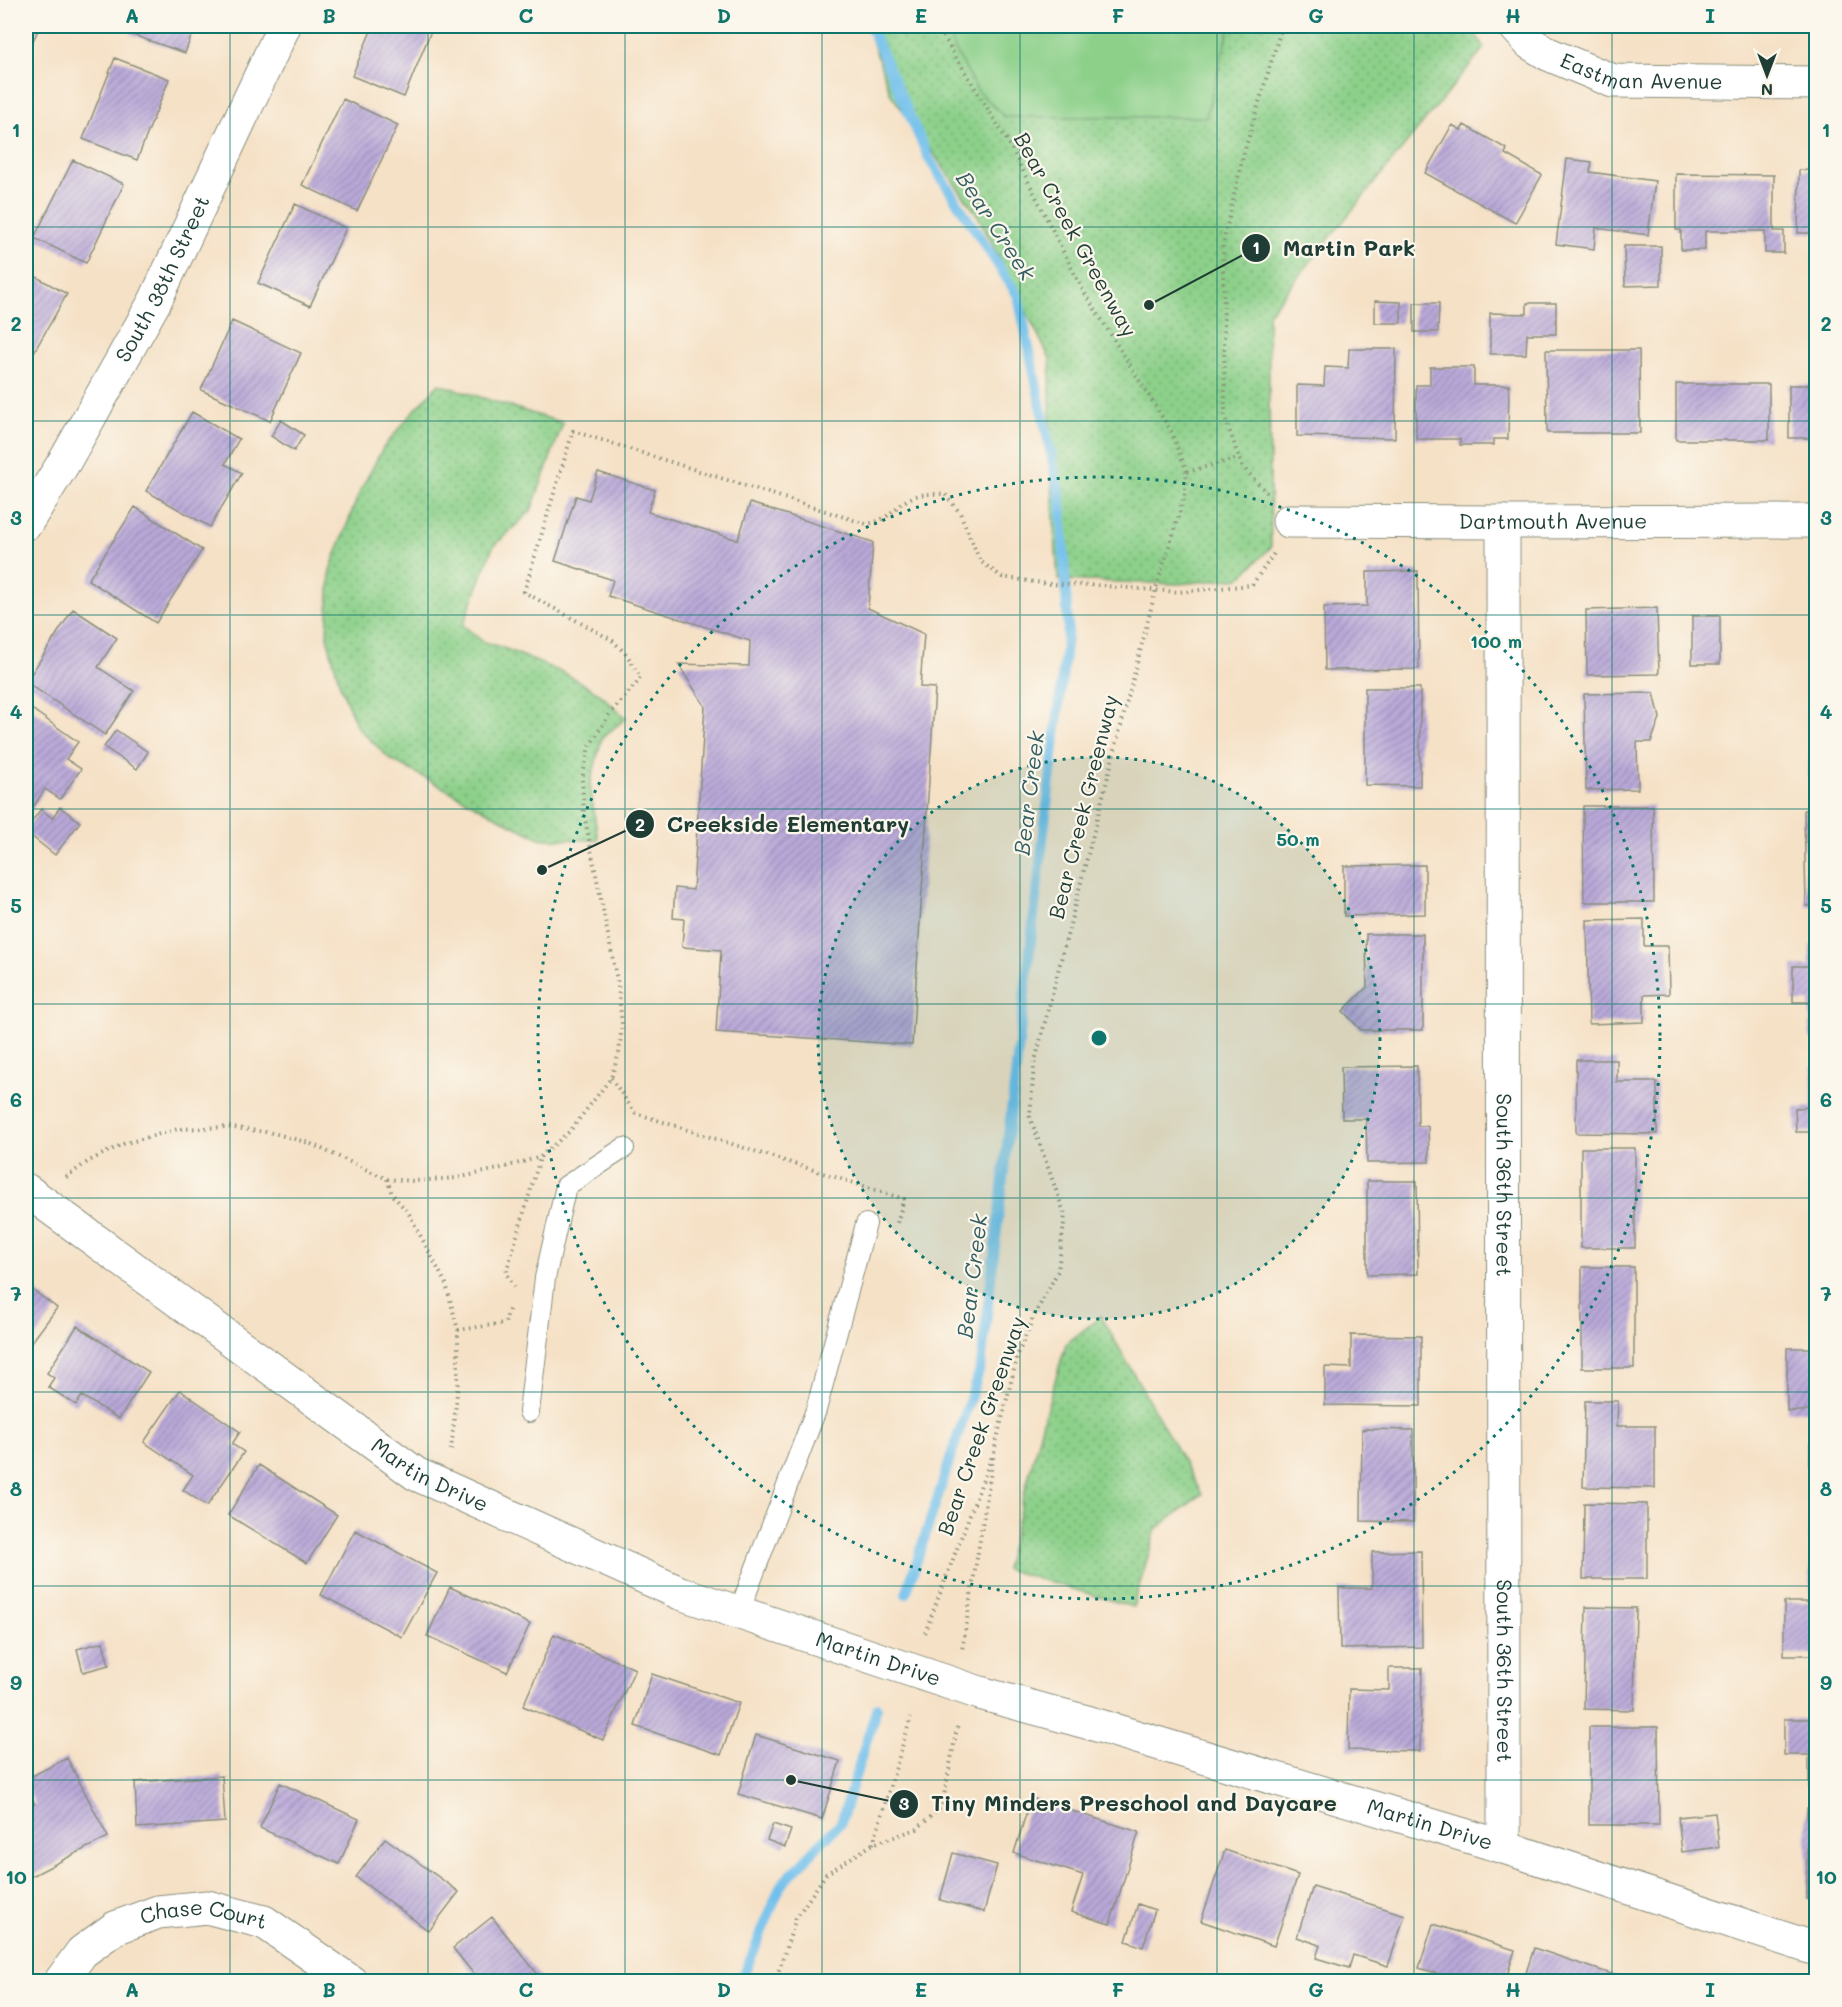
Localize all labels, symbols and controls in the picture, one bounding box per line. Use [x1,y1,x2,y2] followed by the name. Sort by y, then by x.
[125,2,139,28] text: A
[322,2,336,28] text: B
[519,2,534,28] text: C
[717,2,731,28] text: D
[915,2,927,28] text: E
[1112,2,1125,28] text: F
[1308,2,1324,28] text: G
[1505,2,1521,28] text: H
[1705,2,1715,28] text: I
[1737,45,1797,105] north arrow
[1557,46,1723,94] street label: Eastman Avenue
[1761,80,1773,101] text: N
[12,116,20,142] text: 1
[1822,116,1830,142] text: 1
[1009,127,1144,341] street label: Bear Creek Greenway
[950,166,1043,287] water label: Bear Creek
[108,191,215,367] street label: South 38th Street
[1241,228,1427,268] callout: Martin Park
[1283,233,1415,262] text: Martin Park
[1252,235,1260,259] text: 1
[10,310,22,336] text: 2
[1820,310,1832,336] text: 2
[10,504,22,530] text: 3
[1820,504,1832,530] text: 3
[1459,507,1647,534] street label: Dartmouth Avenue
[1470,629,1522,653] text: 100 m
[1042,692,1123,921] street label: Bear Creek Greenway
[10,698,23,724] text: 4
[1820,698,1833,724] text: 4
[1007,728,1051,857] water label: Bear Creek
[625,804,921,844] callout: Creekside Elementary
[667,809,909,838] text: Creekside Elementary
[635,812,645,836] text: 2
[1277,827,1319,851] text: 50 m
[10,892,22,918] text: 5
[1820,892,1832,918] text: 5
[1089,1028,1109,1048] centre of rings
[10,1086,22,1112] text: 6
[1820,1086,1832,1112] text: 6
[1491,1093,1519,1277] street label: South 36th Street
[950,1211,994,1340] water label: Bear Creek
[10,1280,22,1306] text: 7
[1820,1280,1832,1306] text: 7
[930,1312,1031,1539] street label: Bear Creek Greenway
[367,1431,493,1517] street label: Martin Drive
[10,1475,22,1501] text: 8
[1820,1475,1832,1501] text: 8
[1492,1579,1519,1763] street label: South 36th Street
[813,1624,945,1691] street label: Martin Drive
[10,1669,22,1695] text: 9
[1820,1669,1832,1695] text: 9
[889,1784,1349,1824] callout: Tiny Minders Preschool and Daycare
[931,1788,1337,1817] text: Tiny Minders Preschool and Daycare
[899,1791,910,1815] text: 3
[1364,1792,1496,1855] street label: Martin Drive
[5,1863,27,1889] text: 10
[1815,1863,1837,1889] text: 10
[136,1892,270,1934] street label: Chase Court
[125,1976,139,2002] text: A
[322,1976,336,2002] text: B
[519,1976,534,2002] text: C
[717,1976,731,2002] text: D
[915,1976,927,2002] text: E
[1112,1976,1125,2002] text: F
[1308,1976,1324,2002] text: G
[1505,1976,1521,2002] text: H
[1705,1976,1715,2002] text: I

